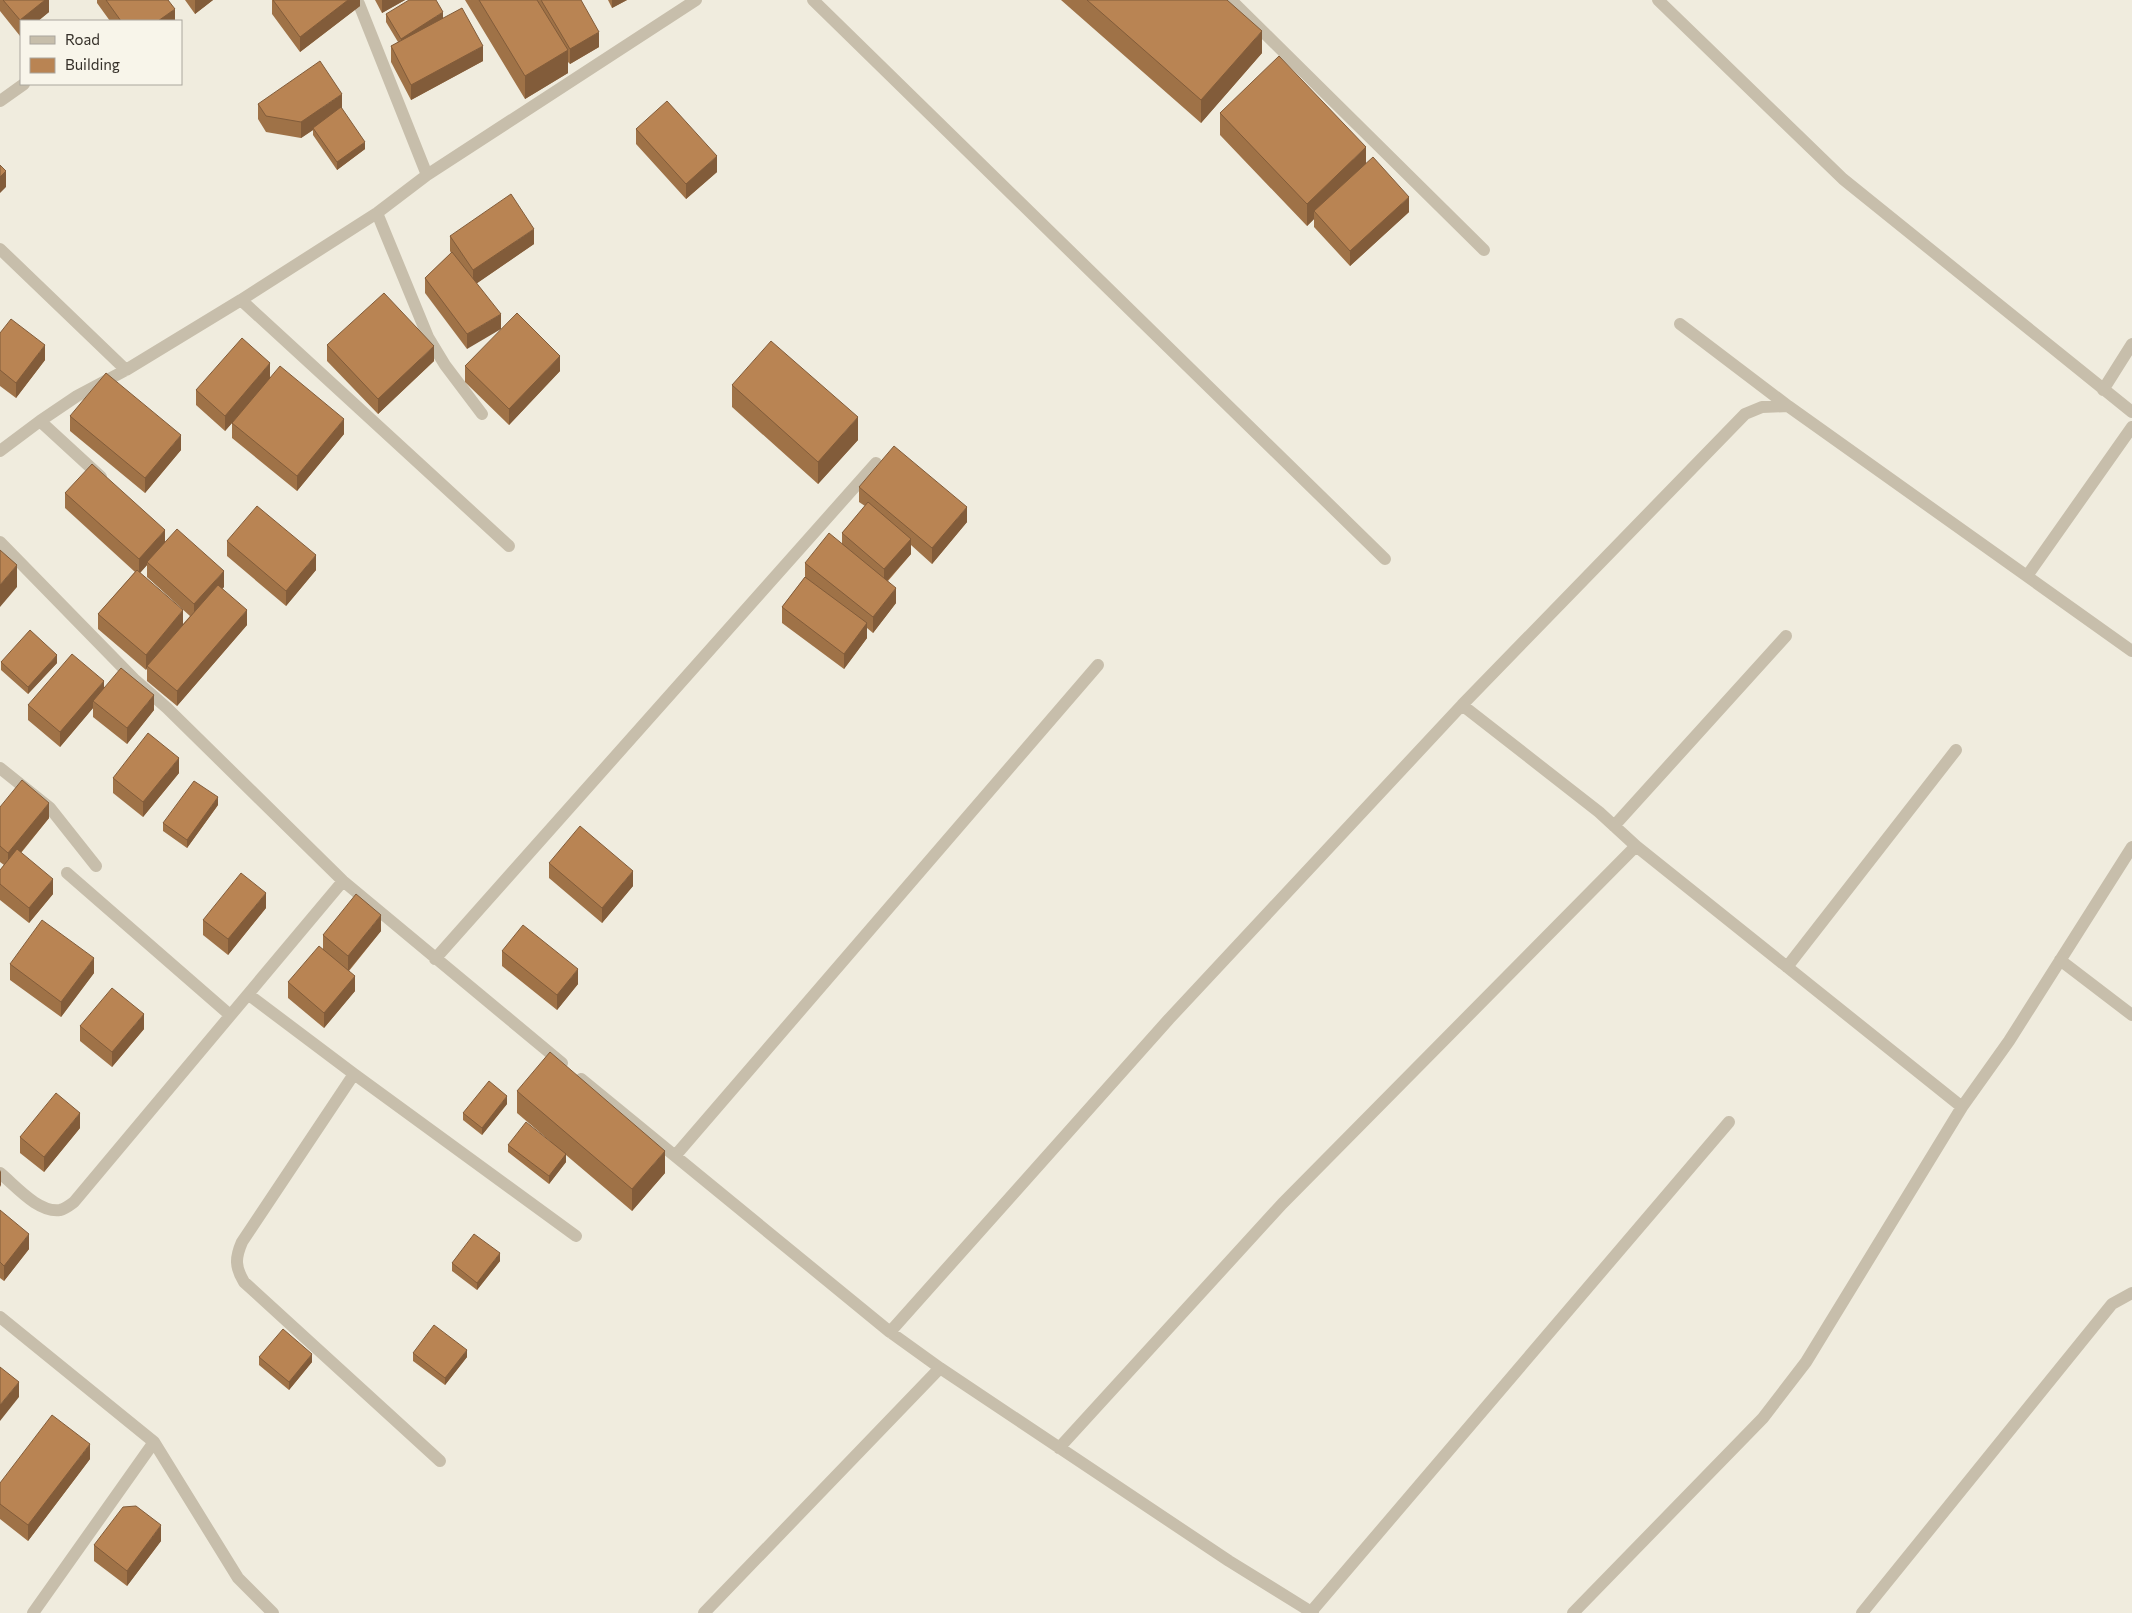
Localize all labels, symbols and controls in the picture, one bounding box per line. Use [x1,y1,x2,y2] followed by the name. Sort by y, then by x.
[20,20,182,85] legend
[65,30,100,48] text: Road
[65,55,120,73] text: Building

